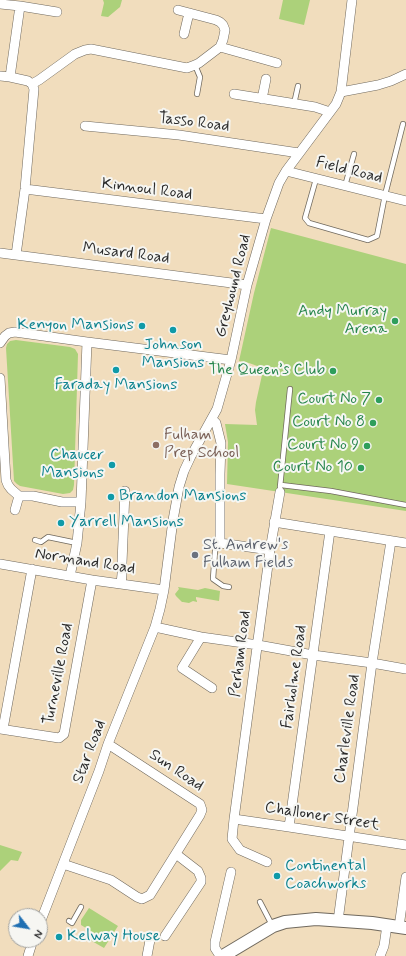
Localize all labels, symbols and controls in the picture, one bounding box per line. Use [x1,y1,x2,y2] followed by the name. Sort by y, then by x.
[157,109,231,137] street label: Tasso Road
[314,153,384,189] street label: Field Road
[101,175,193,205] street label: Kinnoul Road
[212,233,256,339] street label: Greyhound Road
[81,239,171,269] street label: Musard Road
[298,302,387,340] place label: Andy Murray Arena
[17,316,134,336] place label: Kenyon Mansions
[390,316,400,326] marker: Andy Murray Arena
[137,321,147,331] marker: Kenyon Mansions
[168,325,178,335] marker: Johnson Mansions
[142,336,204,374] place label: Johnson Mansions
[209,361,325,381] place label: The Queen’s Club
[111,365,121,375] marker: Faraday Mansions
[328,366,338,376] marker: The Queen’s Club
[55,376,177,396] place label: Faraday Mansions
[297,390,371,410] place label: Court No 7
[374,395,384,405] marker: Court No 7
[292,413,365,433] place label: Court No 8
[368,418,378,428] marker: Court No 8
[164,426,239,464] place label: Fulham Prep School
[287,436,359,456] place label: Court No 9
[151,440,161,450] marker: Fulham Prep School
[362,441,372,451] marker: Court No 9
[41,446,104,484] place label: Chaucer Mansions
[273,458,353,478] place label: Court No 10
[107,460,117,470] marker: Chaucer Mansions
[356,463,366,473] marker: Court No 10
[119,487,246,507] place label: Brandon Mansions
[106,492,116,502] marker: Brandon Mansions
[69,513,184,533] place label: Yarrell Mansions
[56,518,66,528] marker: Yarrell Mansions
[203,536,293,574] place label: St. Andrew's Fulham Fields
[34,545,136,579] street label: Normand Road
[190,550,200,560] marker: St. Andrew's Fulham Fields
[226,610,256,698] street label: Perham Road
[40,622,78,726] street label: Turneville Road
[278,624,312,730] street label: Fairholme Road
[331,673,365,785] street label: Charleville Road
[69,717,111,787] street label: Star Road
[145,746,207,796] street label: Sun Road
[263,798,381,836] street label: Challoner Street
[285,857,366,895] place label: Continental Coachworks
[272,871,282,881] marker: Continental Coachworks
[8,908,48,948] north arrow
[30,927,45,940] text: N
[67,927,160,947] place label: Kelway House
[54,932,64,942] marker: Kelway House

